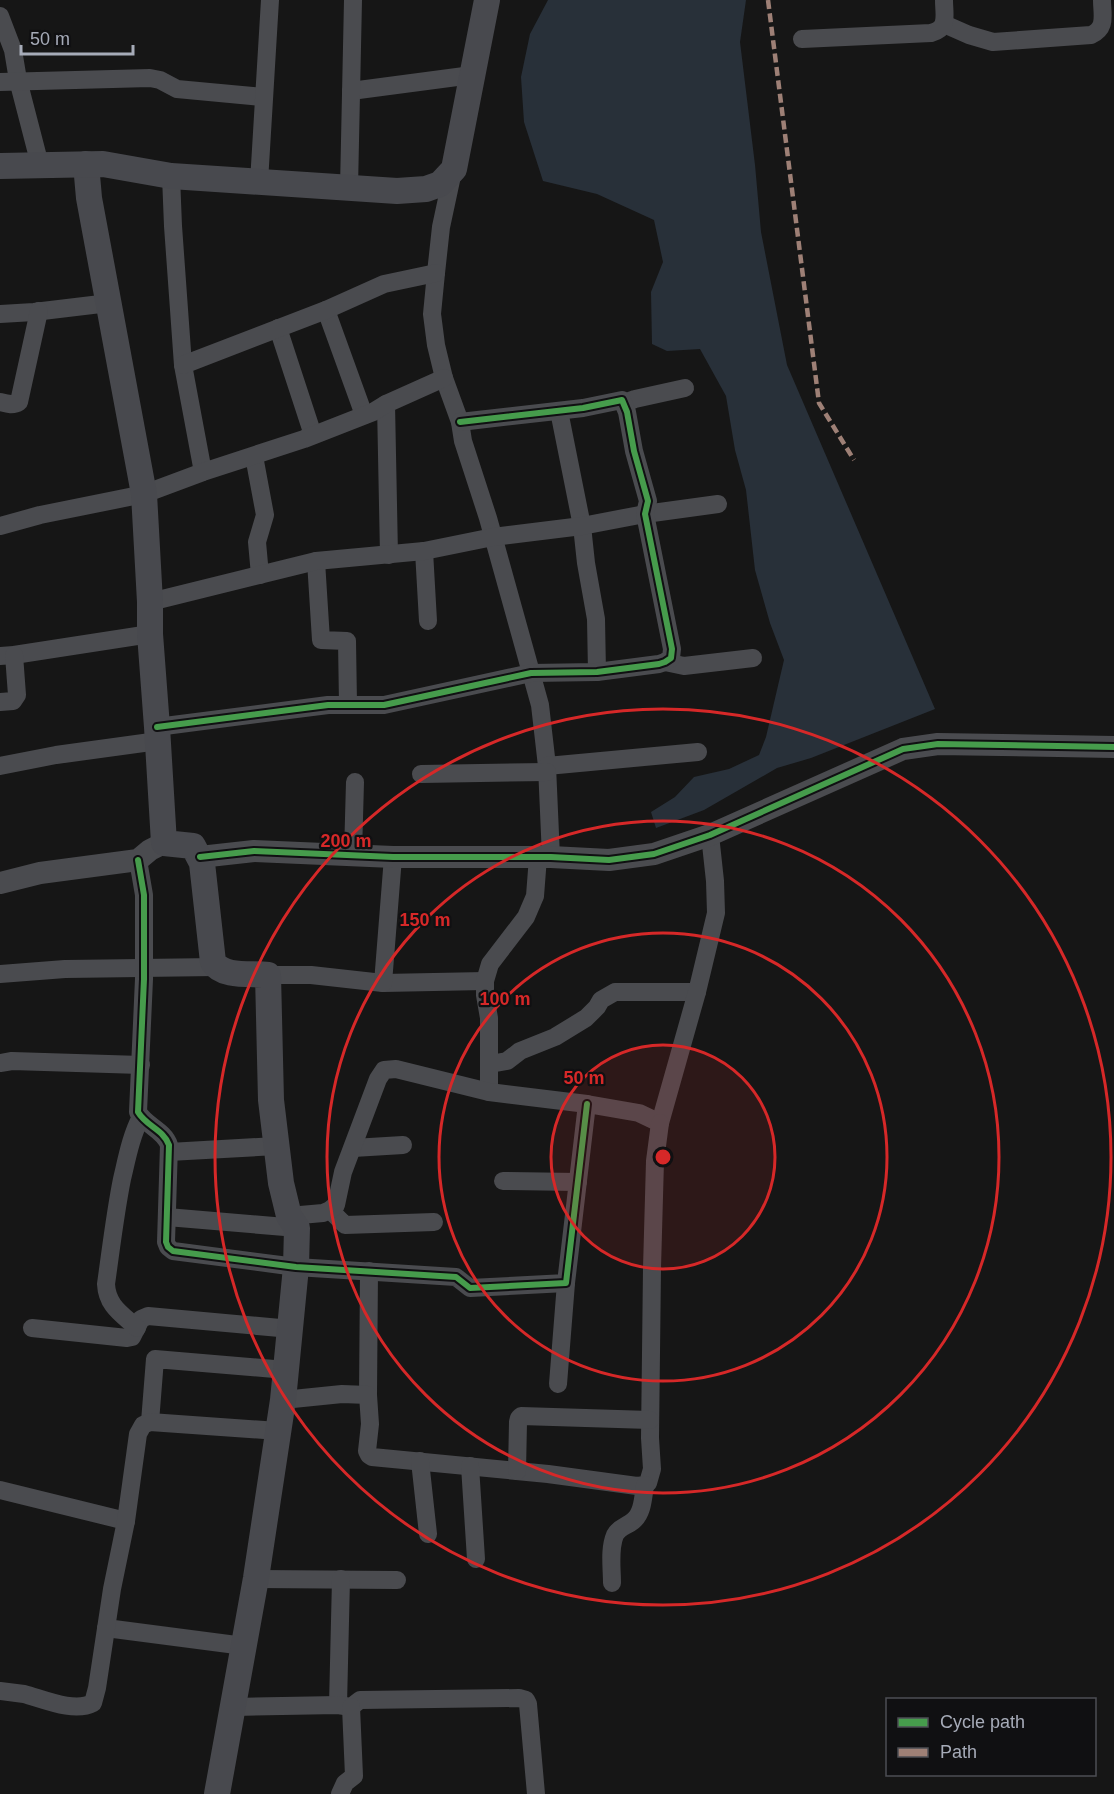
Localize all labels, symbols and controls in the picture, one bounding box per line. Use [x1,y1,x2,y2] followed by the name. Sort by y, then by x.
[21,18,134,56] scale bar
[30,29,70,49] text: 50 m
[320,831,372,851] text: 200 m
[399,910,451,930] text: 150 m
[479,989,531,1009] text: 100 m
[563,1068,605,1088] text: 50 m
[653,1147,673,1167] centre of rings
[886,1698,1096,1776] legend
[940,1712,1025,1732] text: Cycle path
[940,1742,977,1762] text: Path

